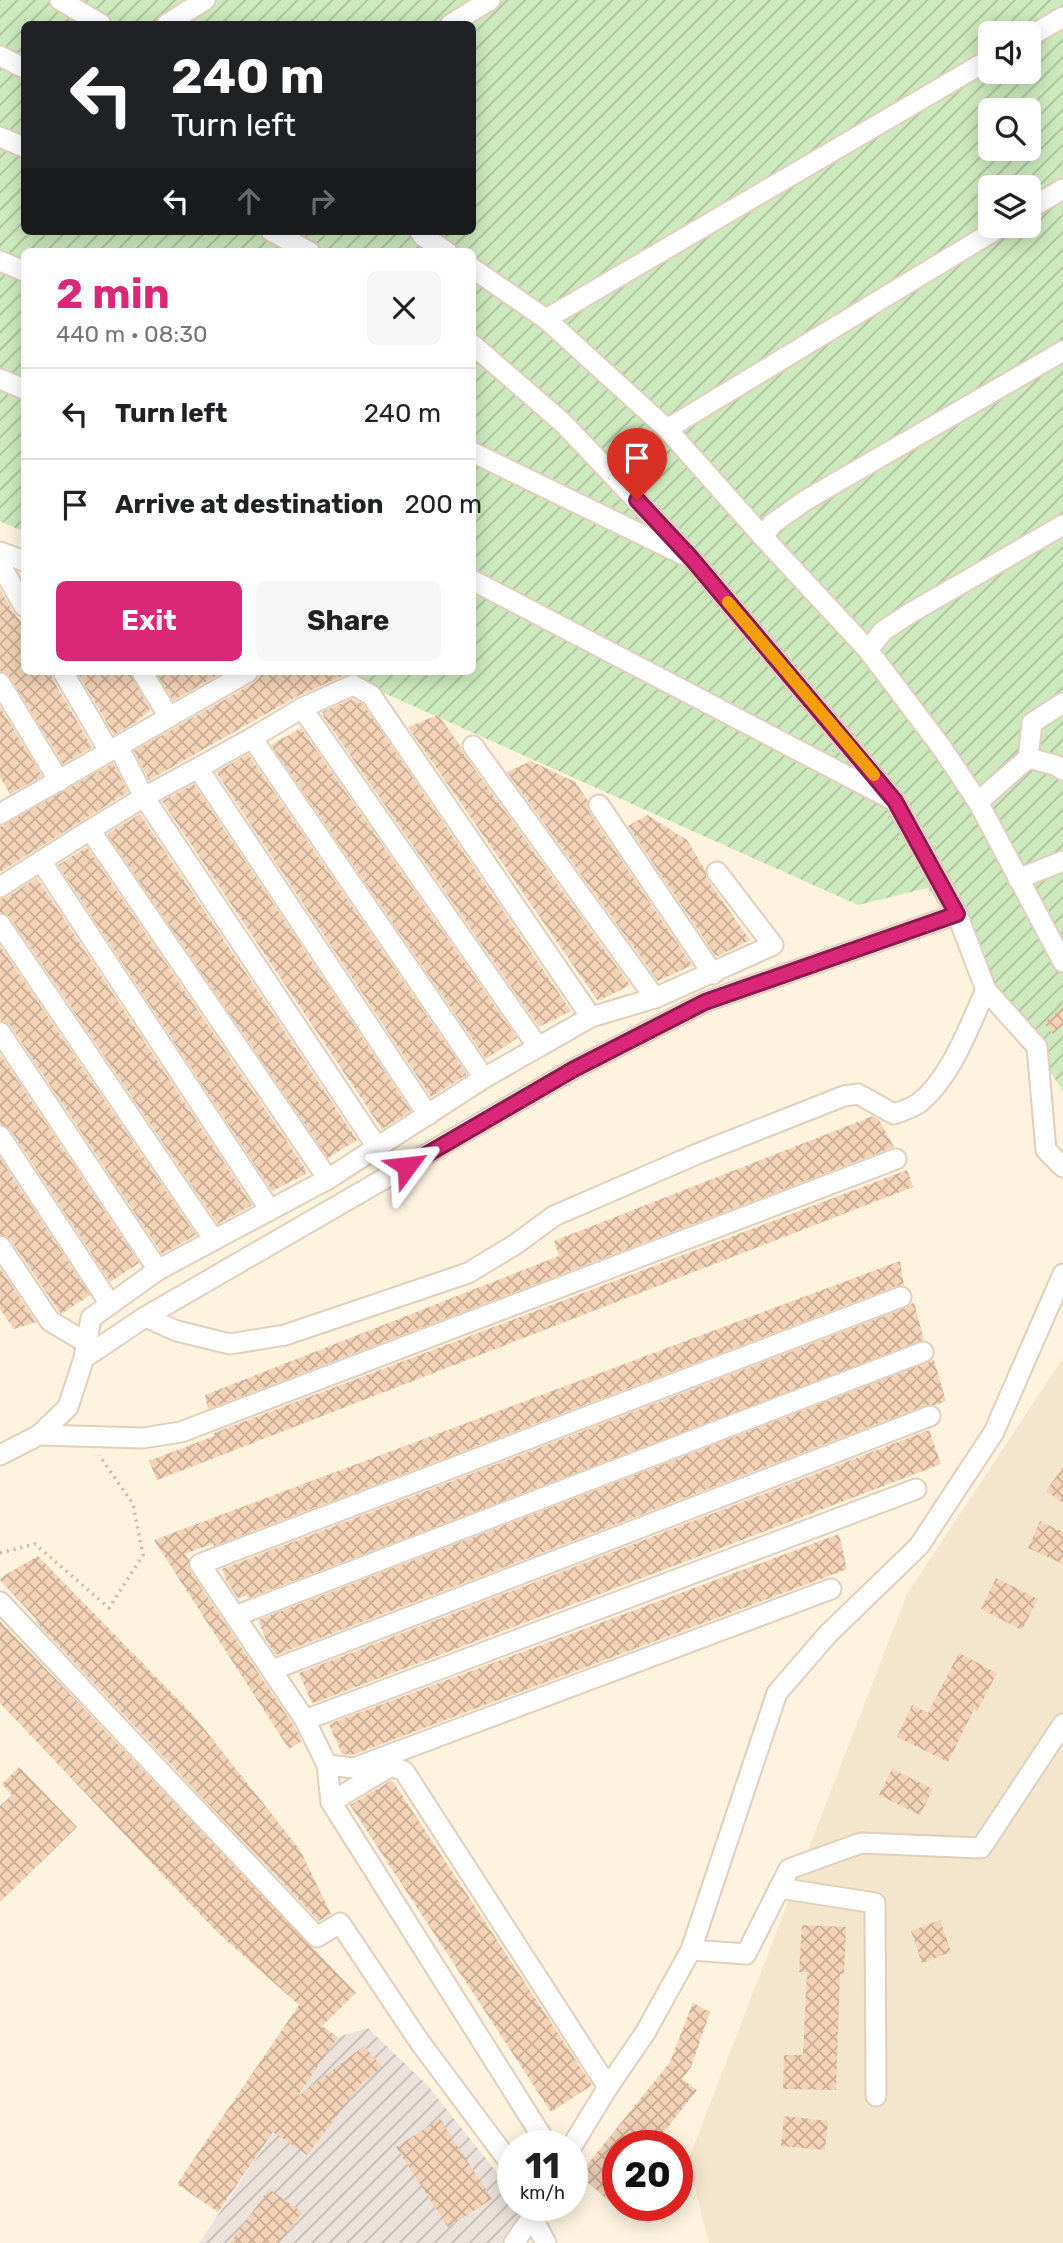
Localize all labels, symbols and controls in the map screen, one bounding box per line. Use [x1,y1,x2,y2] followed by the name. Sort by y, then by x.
[978,21,1041,238] map controls
[978,21,1041,84] button: sound
[171,47,325,105] text: 240 m
[56,49,147,140] icon: left
[978,98,1041,161] button: search
[171,106,296,144] text: Turn left
[978,175,1041,238] button: layers
[157,182,195,220] icon: left
[230,182,268,220] icon: ahead
[303,182,341,220] icon: right
[56,269,170,319] text: 2 min
[367,271,441,345] button: close
[56,320,208,348] text: 440 m · 08:30
[56,395,94,433] icon: left
[115,398,227,429] text: Turn left
[364,398,441,429] text: 240 m
[607,428,667,500] pin
[618,439,656,477] icon: arrive
[56,486,94,524] icon: arrive
[115,489,383,520] text: Arrive at destination
[404,489,482,520] text: 200 m
[56,581,242,661] button: Exit
[256,581,441,661] button: Share
[370,1129,444,1203] position arrow
[602,2130,693,2221] speed limit sign: 20
[525,2145,560,2187] text: 11
[520,2182,565,2204] text: km/h

